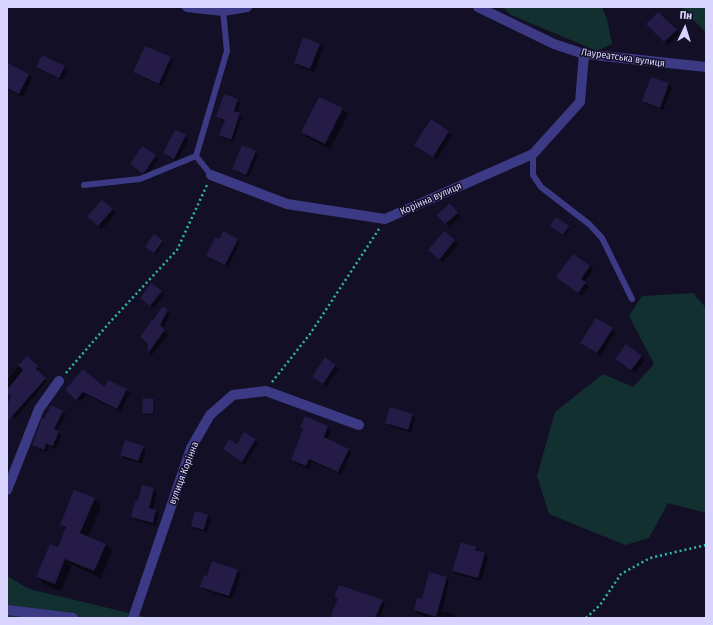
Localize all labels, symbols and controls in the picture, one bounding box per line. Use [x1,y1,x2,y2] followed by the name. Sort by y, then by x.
[665,8,705,48] north arrow
[679,9,693,22] text: Пн
[580,46,666,70] street label: Лауреатська вулиця
[398,180,464,218] street label: Корінна вулиця
[167,440,201,506] street label: вулиця Корінна

